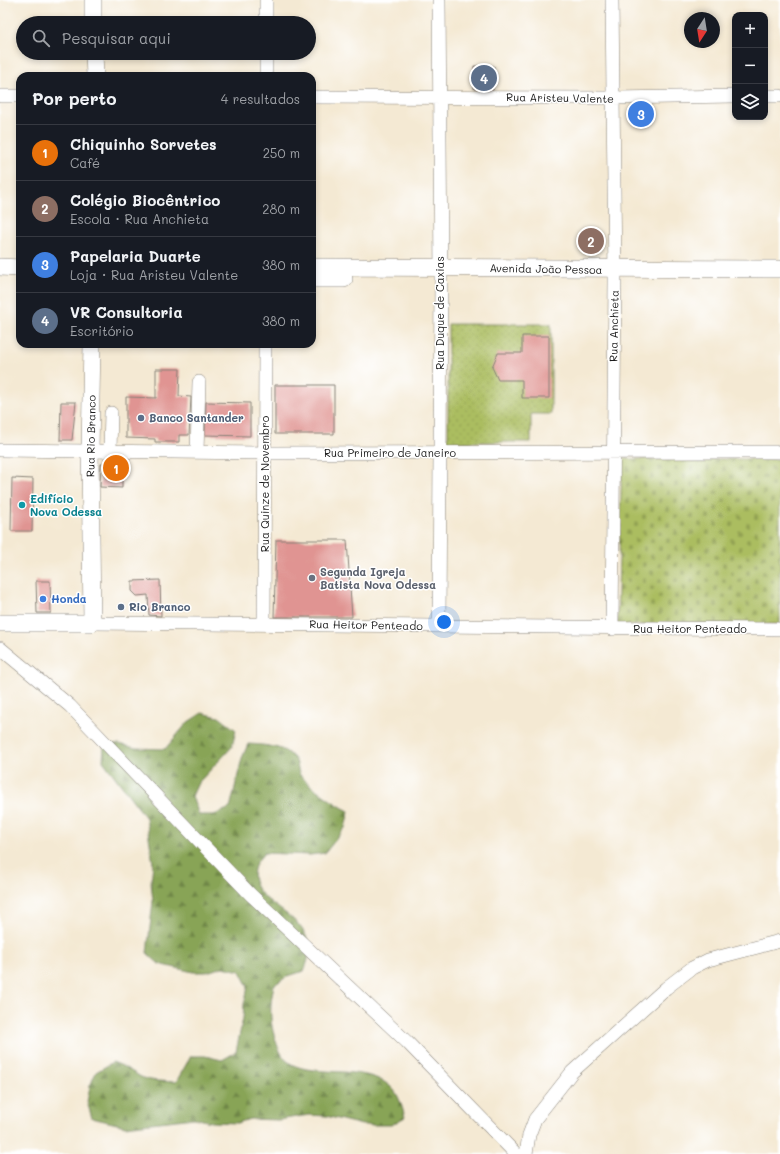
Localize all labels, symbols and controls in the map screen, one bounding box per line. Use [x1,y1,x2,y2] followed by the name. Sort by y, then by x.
[684,12,720,48] north arrow
[732,12,768,120] map controls
[732,12,768,48] button: +
[16,16,316,60] search box
[30,27,52,49] icon: search
[62,28,171,48] text: Pesquisar aqui
[732,48,768,84] button: −
[471,63,497,93] pin: 4
[732,84,768,120] button: layers
[32,87,116,109] text: Por perto
[506,89,614,106] street label: Rua Aristeu Valente
[221,90,300,107] text: 4 resultados
[628,99,654,129] pin: 3
[70,134,217,154] text: Chiquinho Sorvetes
[42,144,48,161] text: 1
[263,144,300,161] text: 250 m
[70,154,100,171] text: Café
[70,190,220,210] text: Colégio Biocêntrico
[41,200,49,217] text: 2
[262,200,300,217] text: 280 m
[70,210,209,227] text: Escola · Rua Anchieta
[578,226,604,256] pin: 2
[70,246,201,266] text: Papelaria Duarte
[41,256,49,273] text: 3
[262,256,300,273] text: 380 m
[432,256,447,370] street label: Rua Duque de Caxias
[489,260,603,277] street label: Avenida João Pessoa
[70,266,238,283] text: Loja · Rua Aristeu Valente
[605,290,622,362] street label: Rua Anchieta
[70,302,183,322] text: VR Consultoria
[41,312,49,329] text: 4
[262,312,300,329] text: 380 m
[70,322,134,339] text: Escritório
[82,394,99,477] street label: Rua Rio Branco
[149,410,244,425] place label: Banco Santander
[136,413,146,423] marker: Banco Santander
[257,415,272,552] street label: Rua Quinze de Novembro
[324,445,457,460] street label: Rua Primeiro de Janeiro
[103,453,129,483] pin: 1
[30,491,102,519] place label: Edifício Nova Odessa
[17,500,27,510] marker: Edifício Nova Odessa
[320,564,436,592] place label: Segunda Igreja Batista Nova Odessa
[307,573,317,583] marker: Segunda Igreja Batista Nova Odessa
[51,591,87,606] place label: Honda
[38,594,48,604] marker: Honda
[129,599,191,614] place label: Rio Branco
[116,602,126,612] marker: Rio Branco
[434,612,454,632] your location
[309,616,423,633] street label: Rua Heitor Penteado
[633,621,747,636] street label: Rua Heitor Penteado

